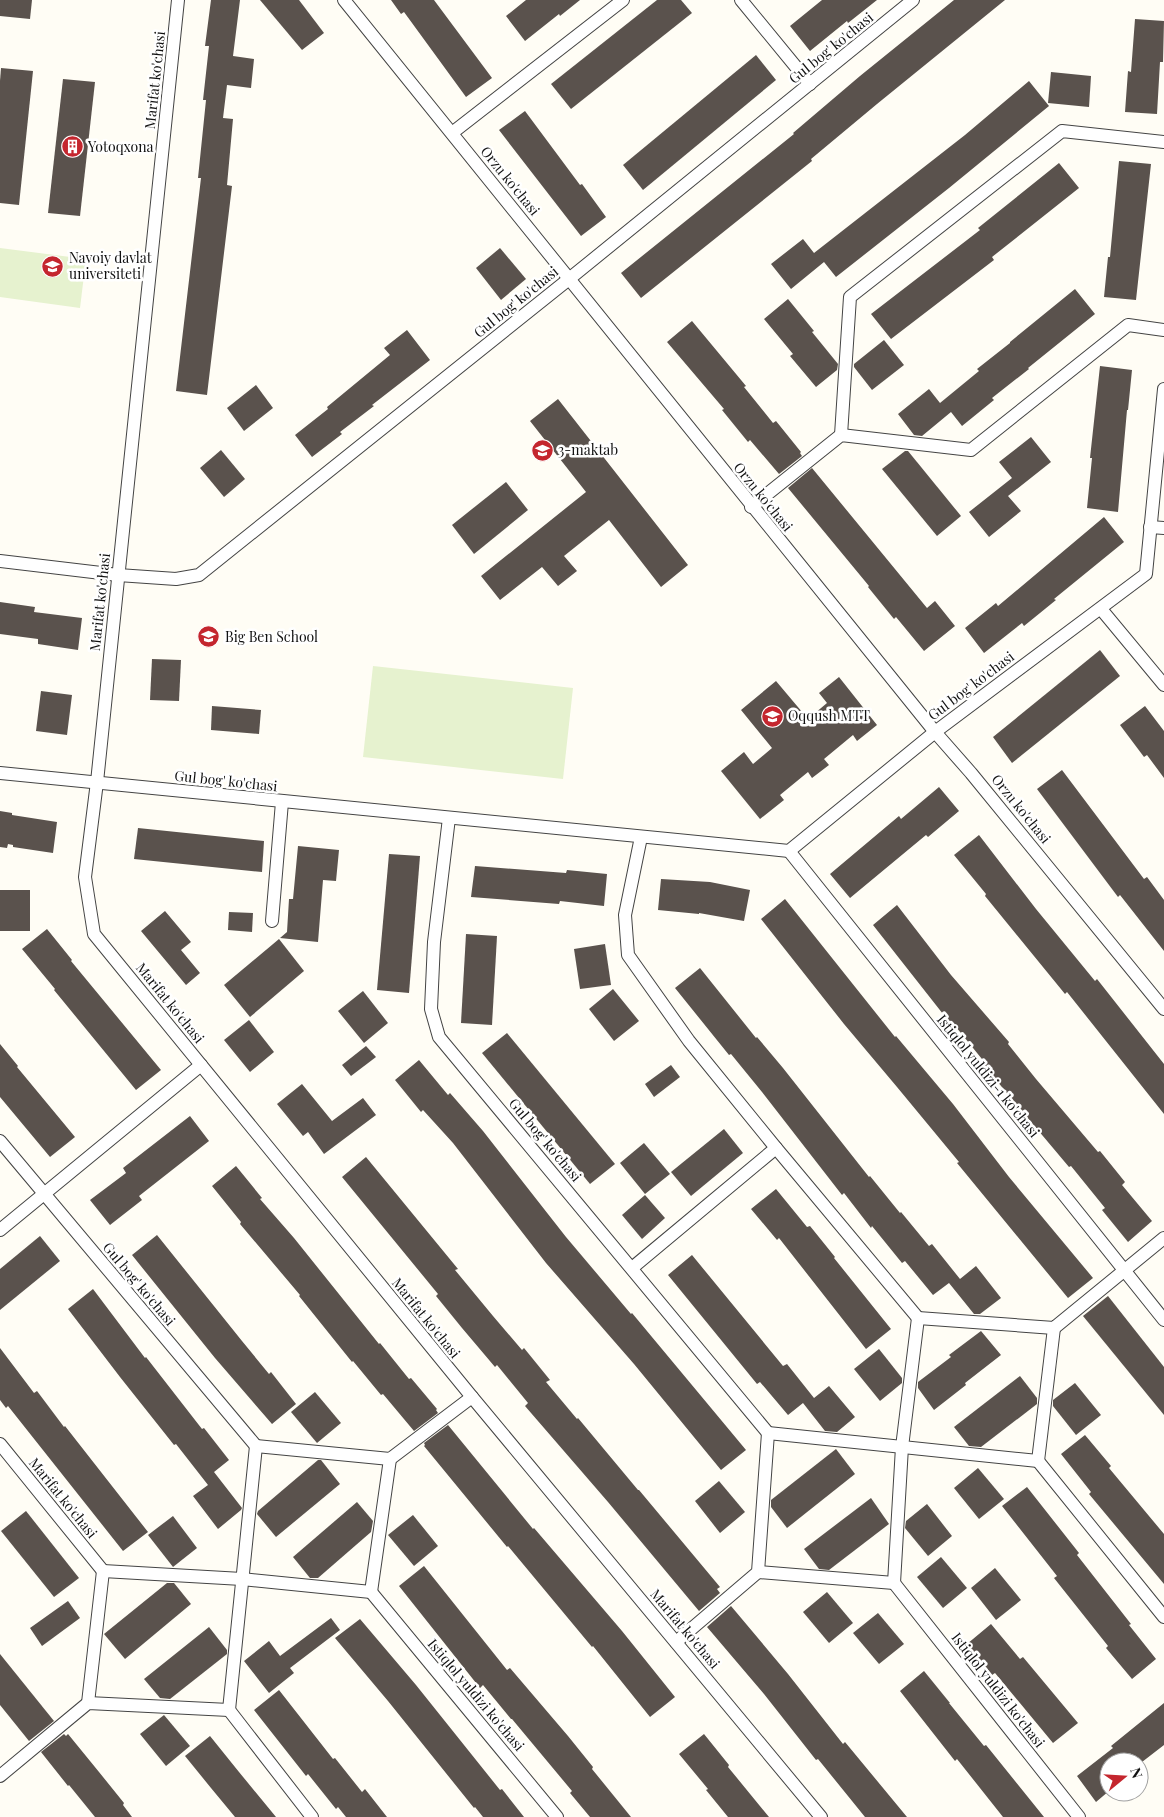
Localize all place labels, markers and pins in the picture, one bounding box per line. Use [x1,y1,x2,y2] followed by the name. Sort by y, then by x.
[60,135,84,159] building icon: Yotoqxona
[87,137,154,156] place label: Yotoqxona
[69,248,153,283] place label: Navoiy davlat universiteti
[41,254,65,278] school or university icon: Navoiy davlat universiteti
[530,438,554,462] school or university icon: 3-maktab
[558,440,618,459] place label: 3-maktab
[197,625,221,649] school or university icon: Big Ben School
[225,627,318,646] place label: Big Ben School
[760,704,784,728] school or university icon: Oqqush MTT
[788,706,870,725] place label: Oqqush MTT

